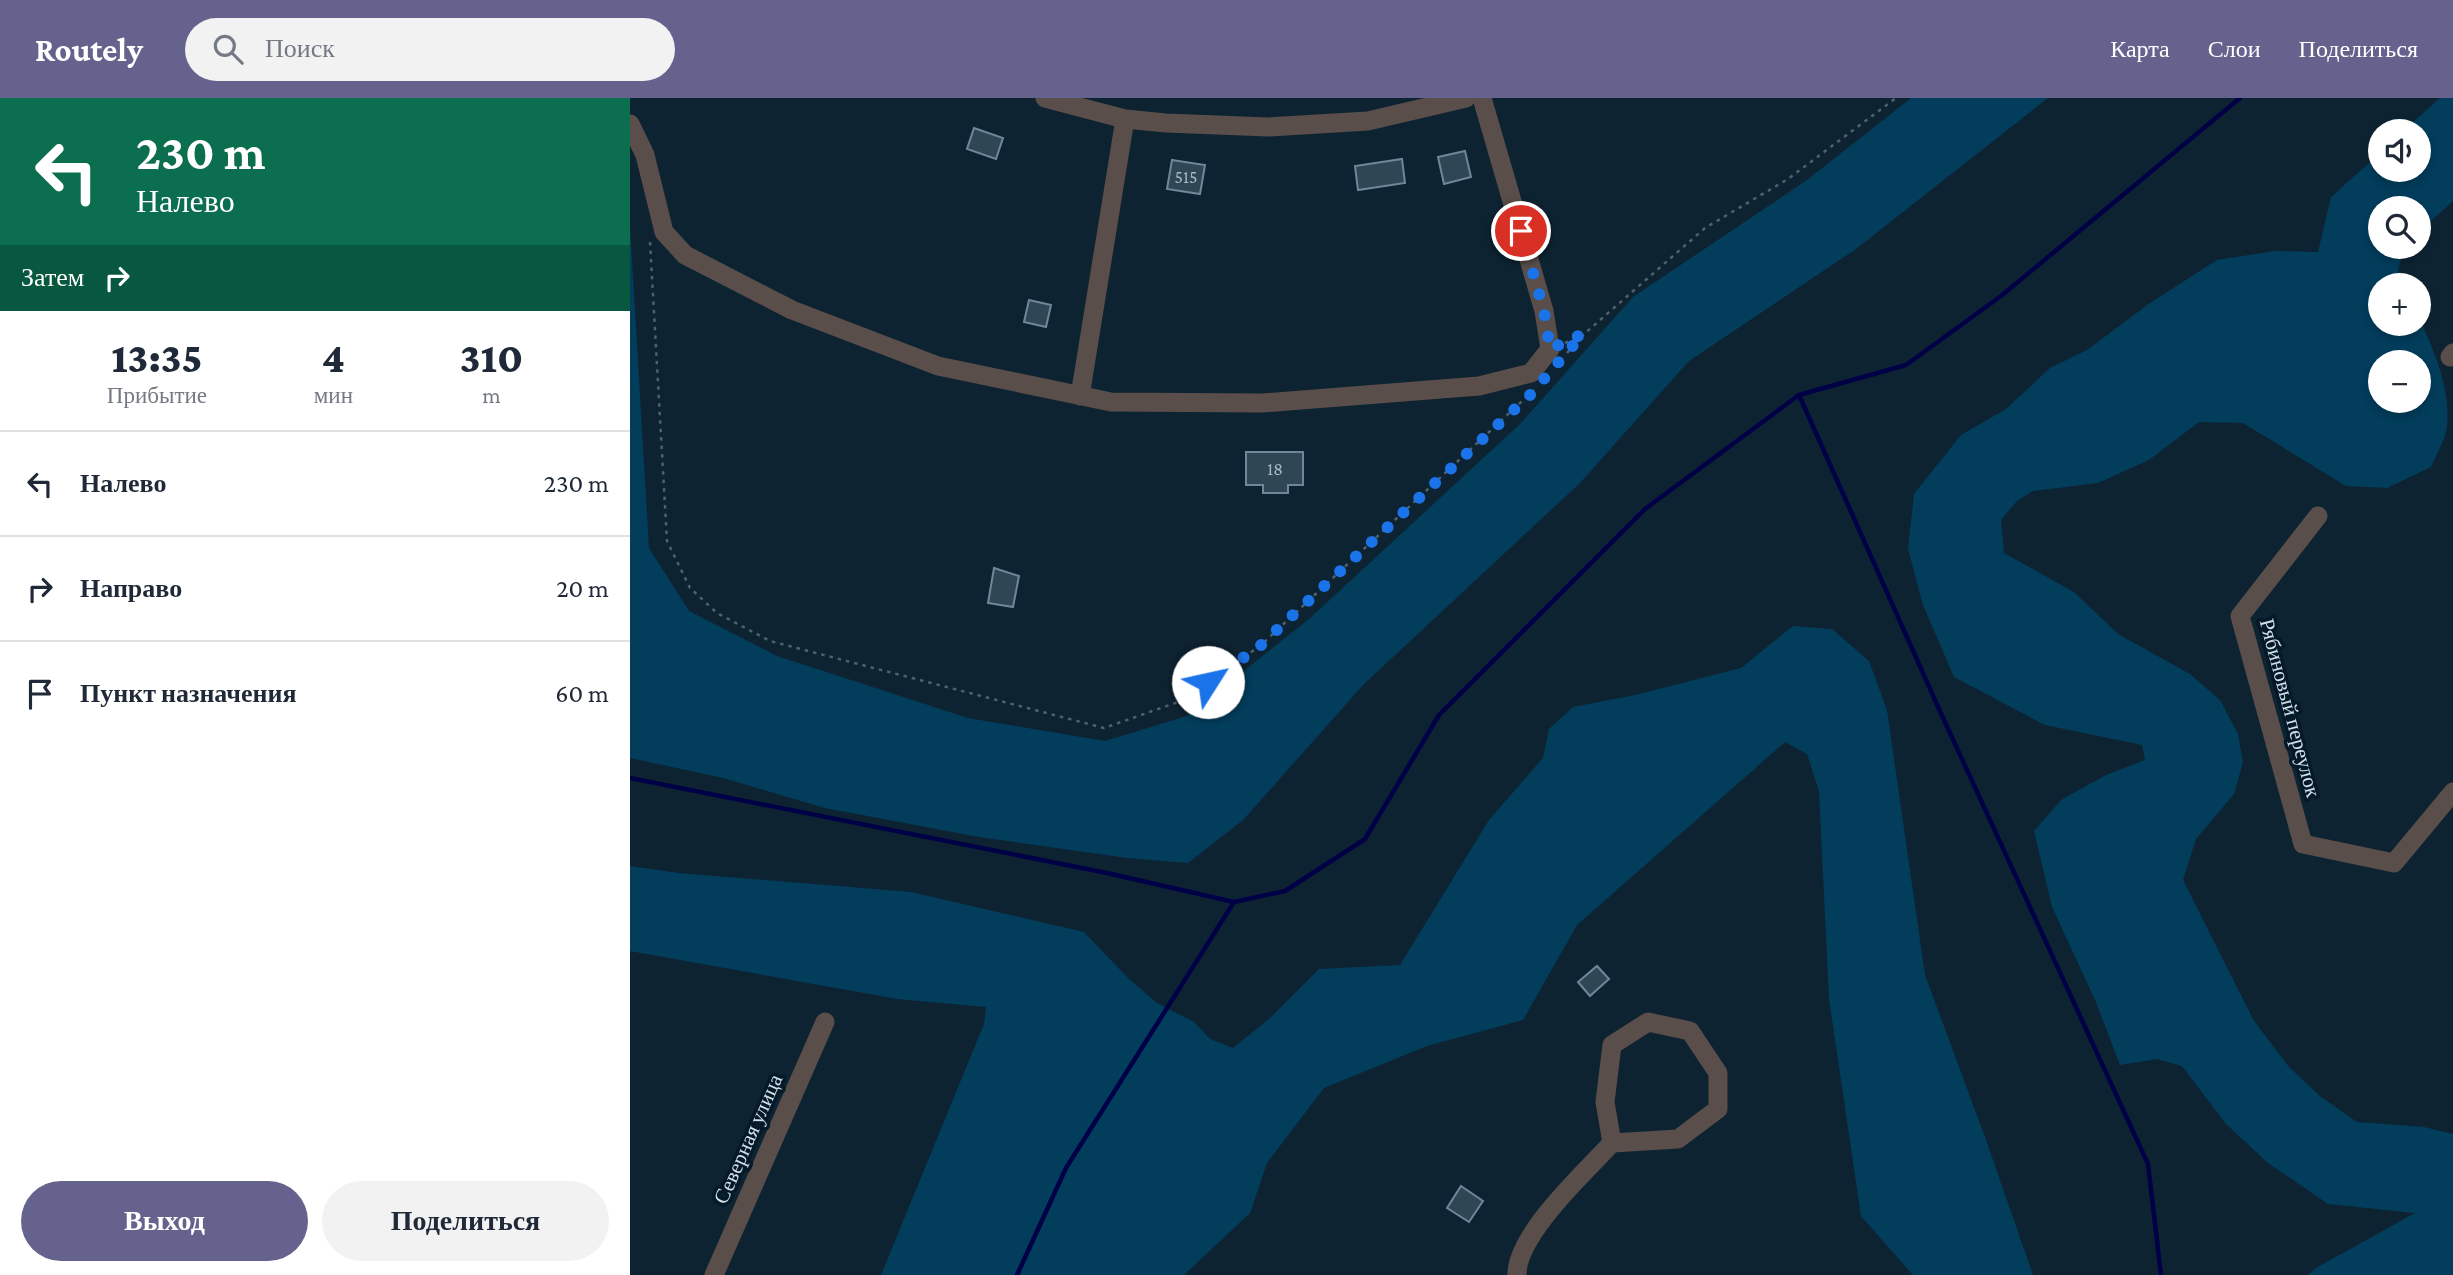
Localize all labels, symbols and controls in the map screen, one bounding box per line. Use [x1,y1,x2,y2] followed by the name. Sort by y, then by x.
[185,18,675,81] search box
[209,30,247,68] icon: search
[35,31,143,68] text: Routely
[265,34,335,63] text: Поиск
[2110,35,2170,62] text: Карта
[2208,35,2261,62] text: Слои
[2299,35,2418,62] text: Поделиться
[2368,119,2431,413] map controls
[2368,119,2431,182] button: sound
[136,125,266,180] text: 230 m
[21,126,112,217] icon: left
[1175,167,1197,187] house number: 515
[136,183,235,219] text: Налево
[2368,196,2431,259] button: search
[1491,201,1551,261] pin
[1502,212,1540,250] icon: arrive
[98,259,136,297] icon: right
[21,263,84,292] text: Затем
[2368,273,2431,336] button: +
[111,334,203,381] text: 13:35
[322,334,345,381] text: 4
[460,334,523,381] text: 310
[2368,350,2431,413] button: −
[107,382,207,408] text: Прибытие
[314,382,353,408] text: мин
[482,382,501,408] text: m
[1267,459,1283,479] house number: 18
[21,465,59,503] icon: left
[80,469,166,498] text: Налево
[544,469,609,498] text: 230 m
[21,570,59,608] icon: right
[80,574,182,603] text: Направо
[556,574,609,603] text: 20 m
[2255,616,2326,801] street label: Рябиновый переулок
[1171,645,1245,719] position arrow
[21,675,59,713] icon: arrive
[80,679,297,708] text: Пункт назначения
[555,679,609,708] text: 60 m
[709,1070,788,1207] street label: Северная улица
[21,1181,308,1261] button: Выход
[322,1181,609,1261] button: Поделиться

